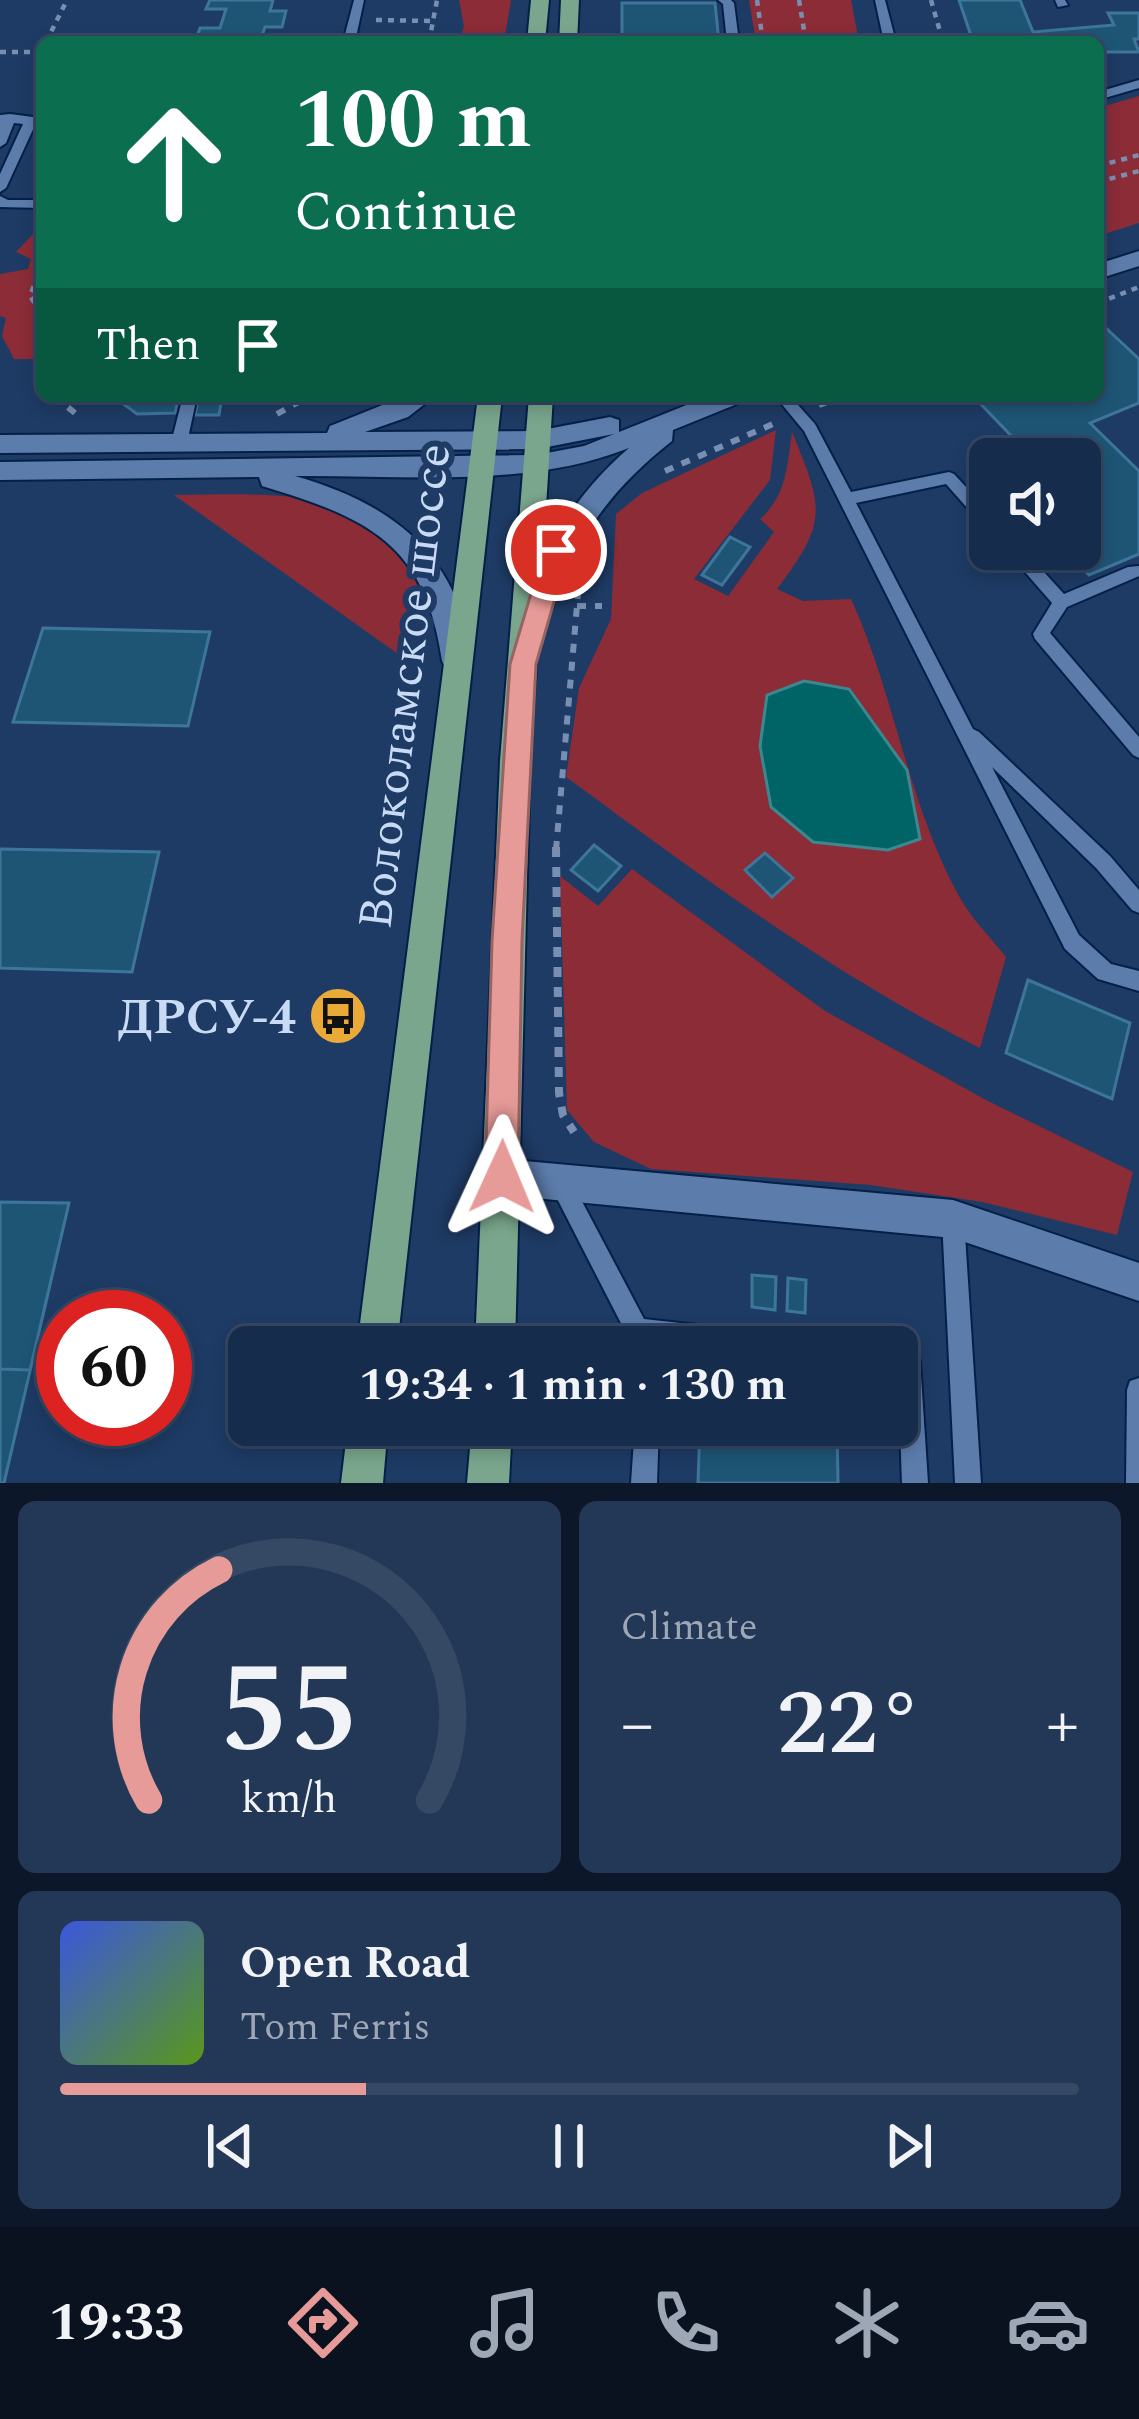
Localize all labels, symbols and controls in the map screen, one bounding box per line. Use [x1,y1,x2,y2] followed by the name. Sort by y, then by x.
[294,57,532,185] text: 100 m
[96,84,252,240] icon: ahead
[294,172,518,254] text: Continue
[96,311,201,380] text: Then
[225,312,291,378] icon: arrive
[969,438,1101,570] map controls
[969,438,1101,570] button: sound
[339,439,471,933] street label: Волоколамское шоссе
[505,499,607,601] pin
[523,517,589,583] icon: arrive
[118,982,296,1055] place label: ДРСУ-4
[307,985,369,1047] bus stop icon: ДРСУ-4
[439,1114,565,1240] position arrow
[36,1290,192,1446] speed limit sign: 60
[359,1351,787,1420] text: 19:34 · 1 min · 130 m
[621,1598,758,1657] text: Climate
[219,1617,359,1807] text: 55
[777,1657,923,1794] text: 22°
[621,1675,654,1776] text: −
[1046,1675,1079,1776] text: +
[241,1767,338,1832] text: km/h
[240,1929,471,1998] text: Open Road
[240,1998,430,2057] text: Tom Ferris
[197,2113,263,2179] icon: previous
[536,2113,602,2179] icon: pause
[876,2113,942,2179] icon: next
[281,2281,365,2365] icon: directions
[463,2281,547,2365] icon: music
[644,2281,728,2365] icon: phone
[825,2281,909,2365] icon: climate
[1006,2281,1090,2365] icon: car
[49,2282,184,2364] text: 19:33

